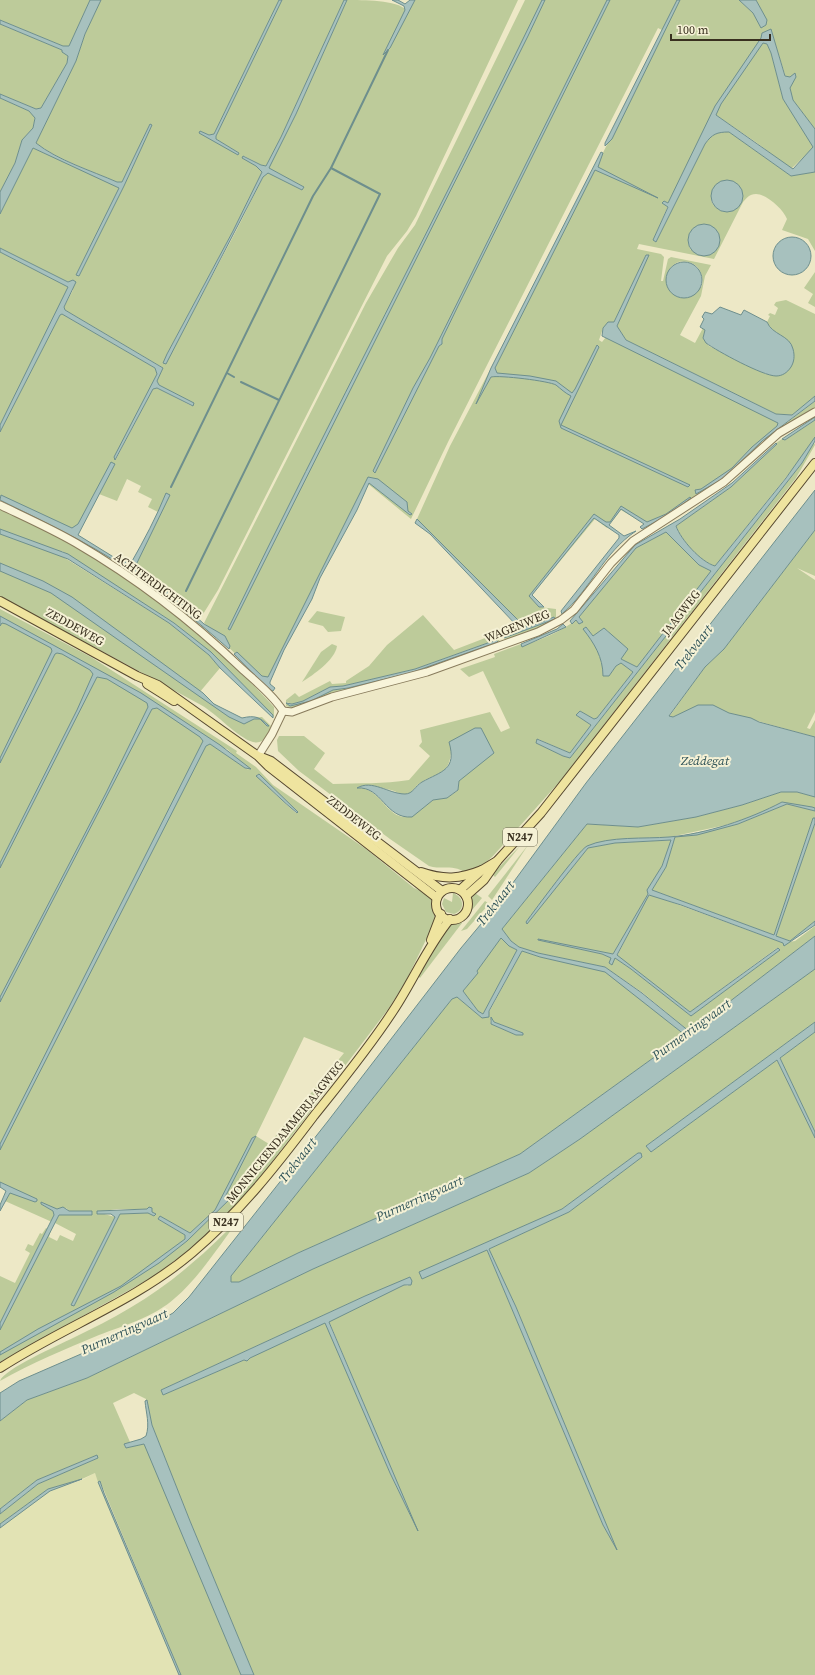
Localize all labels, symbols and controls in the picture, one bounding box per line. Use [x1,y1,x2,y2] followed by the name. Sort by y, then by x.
[671,16,770,42] scale bar
[677,22,709,38] text: 100 m
[111,549,205,623] street label: ACHTERDICHTING
[657,587,704,640] street label: JAAGWEG
[43,604,107,650] street label: ZEDDEWEG
[482,606,552,646] street label: WAGENWEG
[671,621,717,673] water label: Trekvaart
[680,752,730,769] water label: Zeddegat
[324,792,384,844] street label: ZEDDEWEG
[503,828,537,846] road number: N247
[473,877,519,929] water label: Trekvaart
[648,995,735,1064] water label: Purmerringvaart
[223,1058,347,1206] street label: MONNICKENDAMMERJAAGWEG
[275,1134,321,1186] water label: Trekvaart
[372,1171,466,1226] water label: Purmerringvaart
[209,1213,243,1231] road number: N247
[77,1304,171,1359] water label: Purmerringvaart

